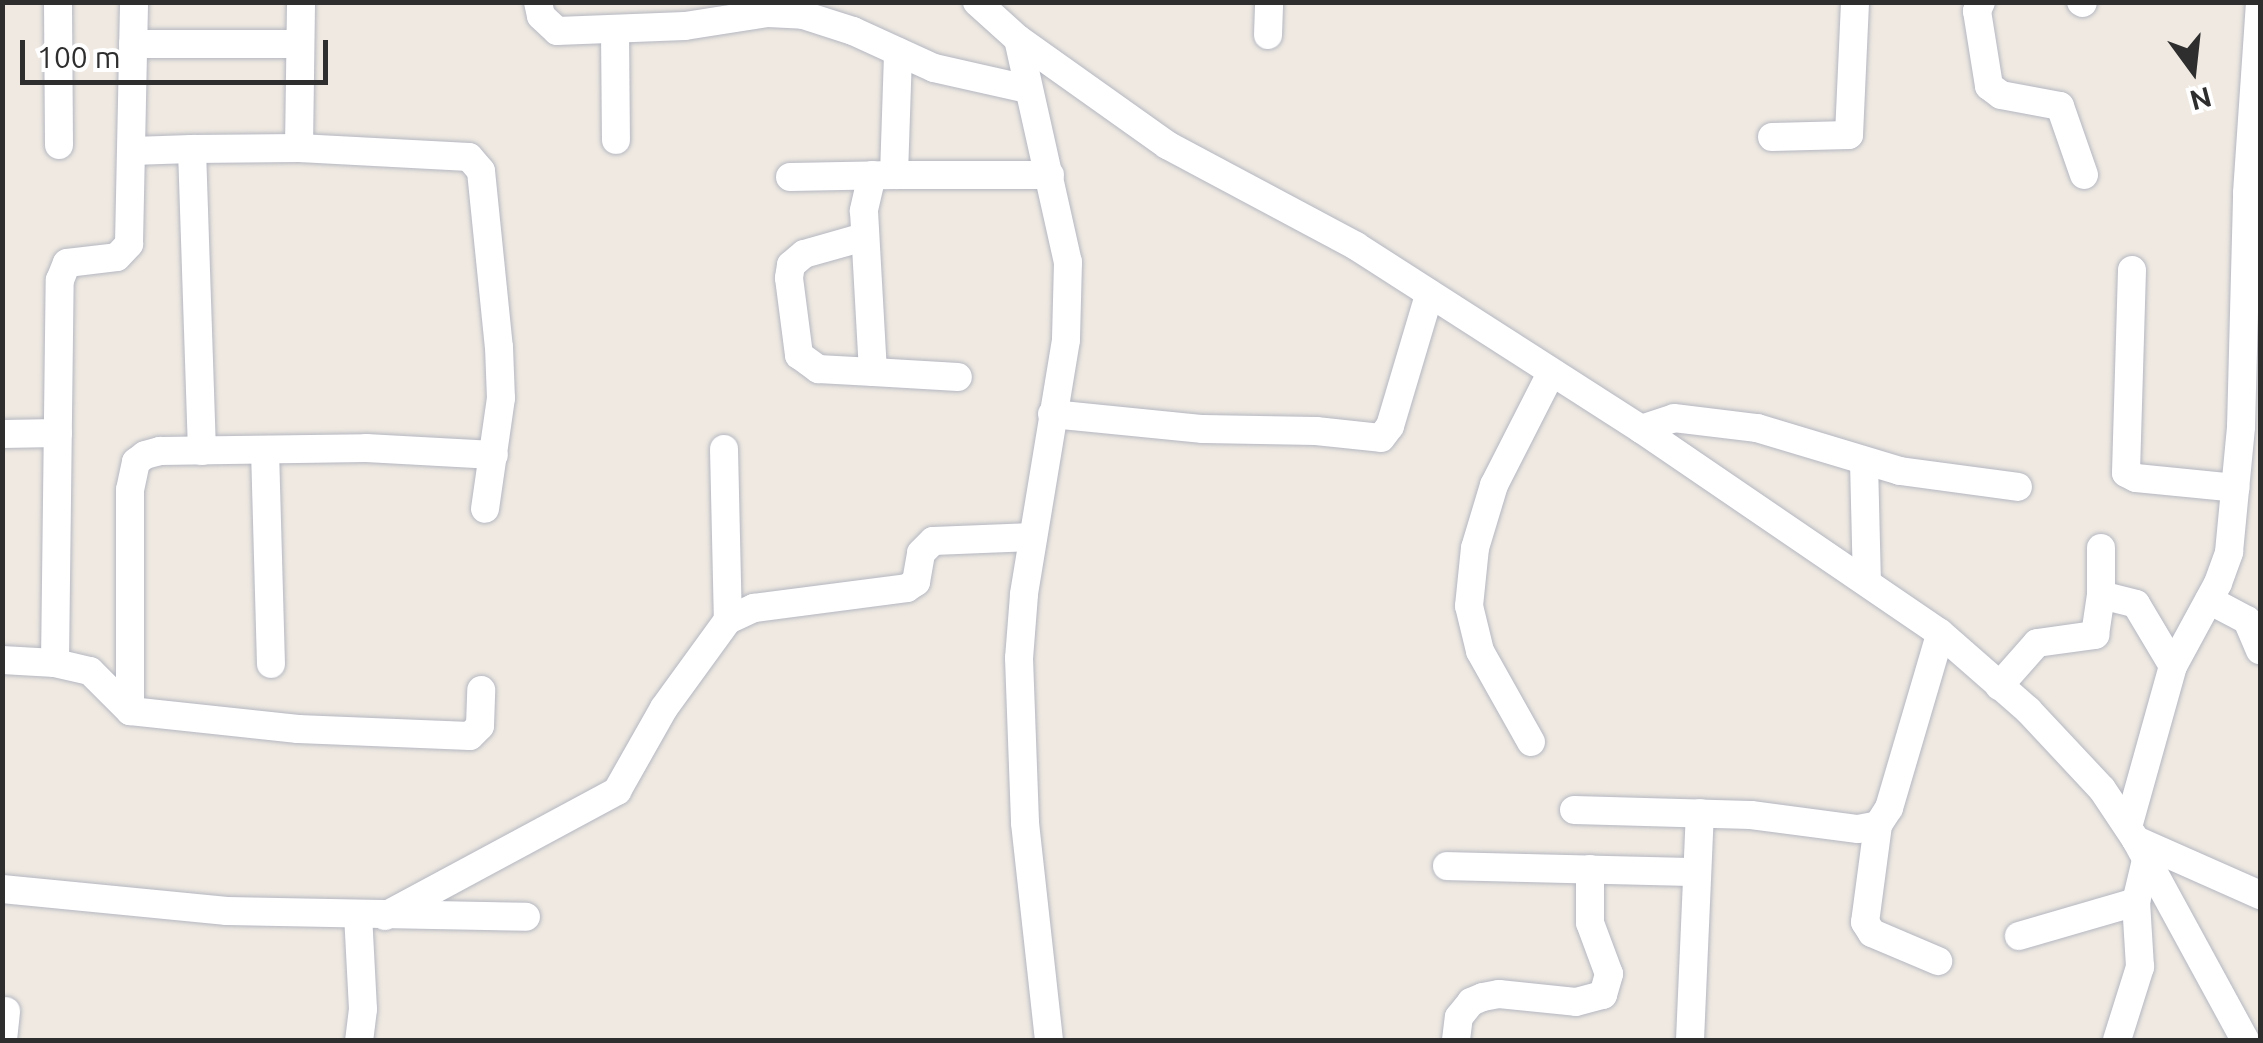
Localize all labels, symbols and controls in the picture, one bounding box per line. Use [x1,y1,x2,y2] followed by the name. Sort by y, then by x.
[25,20,332,82] scale bar
[2143,20,2243,120] north arrow
[37,40,121,74] text: 100 m
[2187,82,2215,117] text: N

